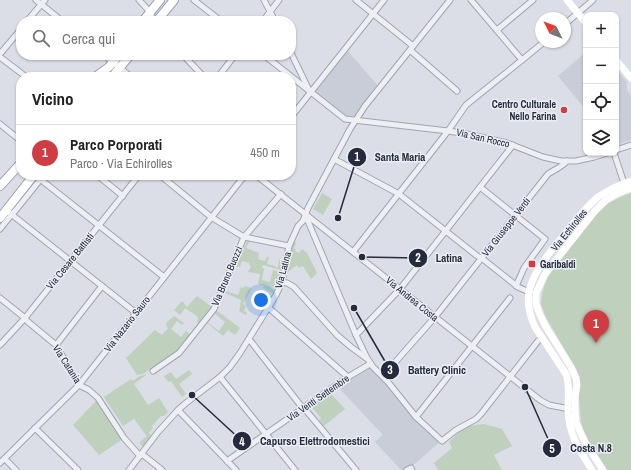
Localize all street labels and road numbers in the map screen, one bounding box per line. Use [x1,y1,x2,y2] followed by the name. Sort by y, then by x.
[455,126,511,151] street label: Via San Rocco
[479,195,533,259] street label: Via Giuseppe Verdi
[548,206,590,254] street label: Via Echirolles
[43,230,97,292] street label: Via Cesare Battisti
[209,244,245,308] street label: Via Bruno Buozzi
[272,250,294,290] street label: Via Latina
[383,274,441,325] street label: Via Andrea Costa
[101,293,153,355] street label: Via Nazario Sauro
[50,342,84,386] street label: Via Catania
[284,371,352,424] street label: Via Venti Settembre

